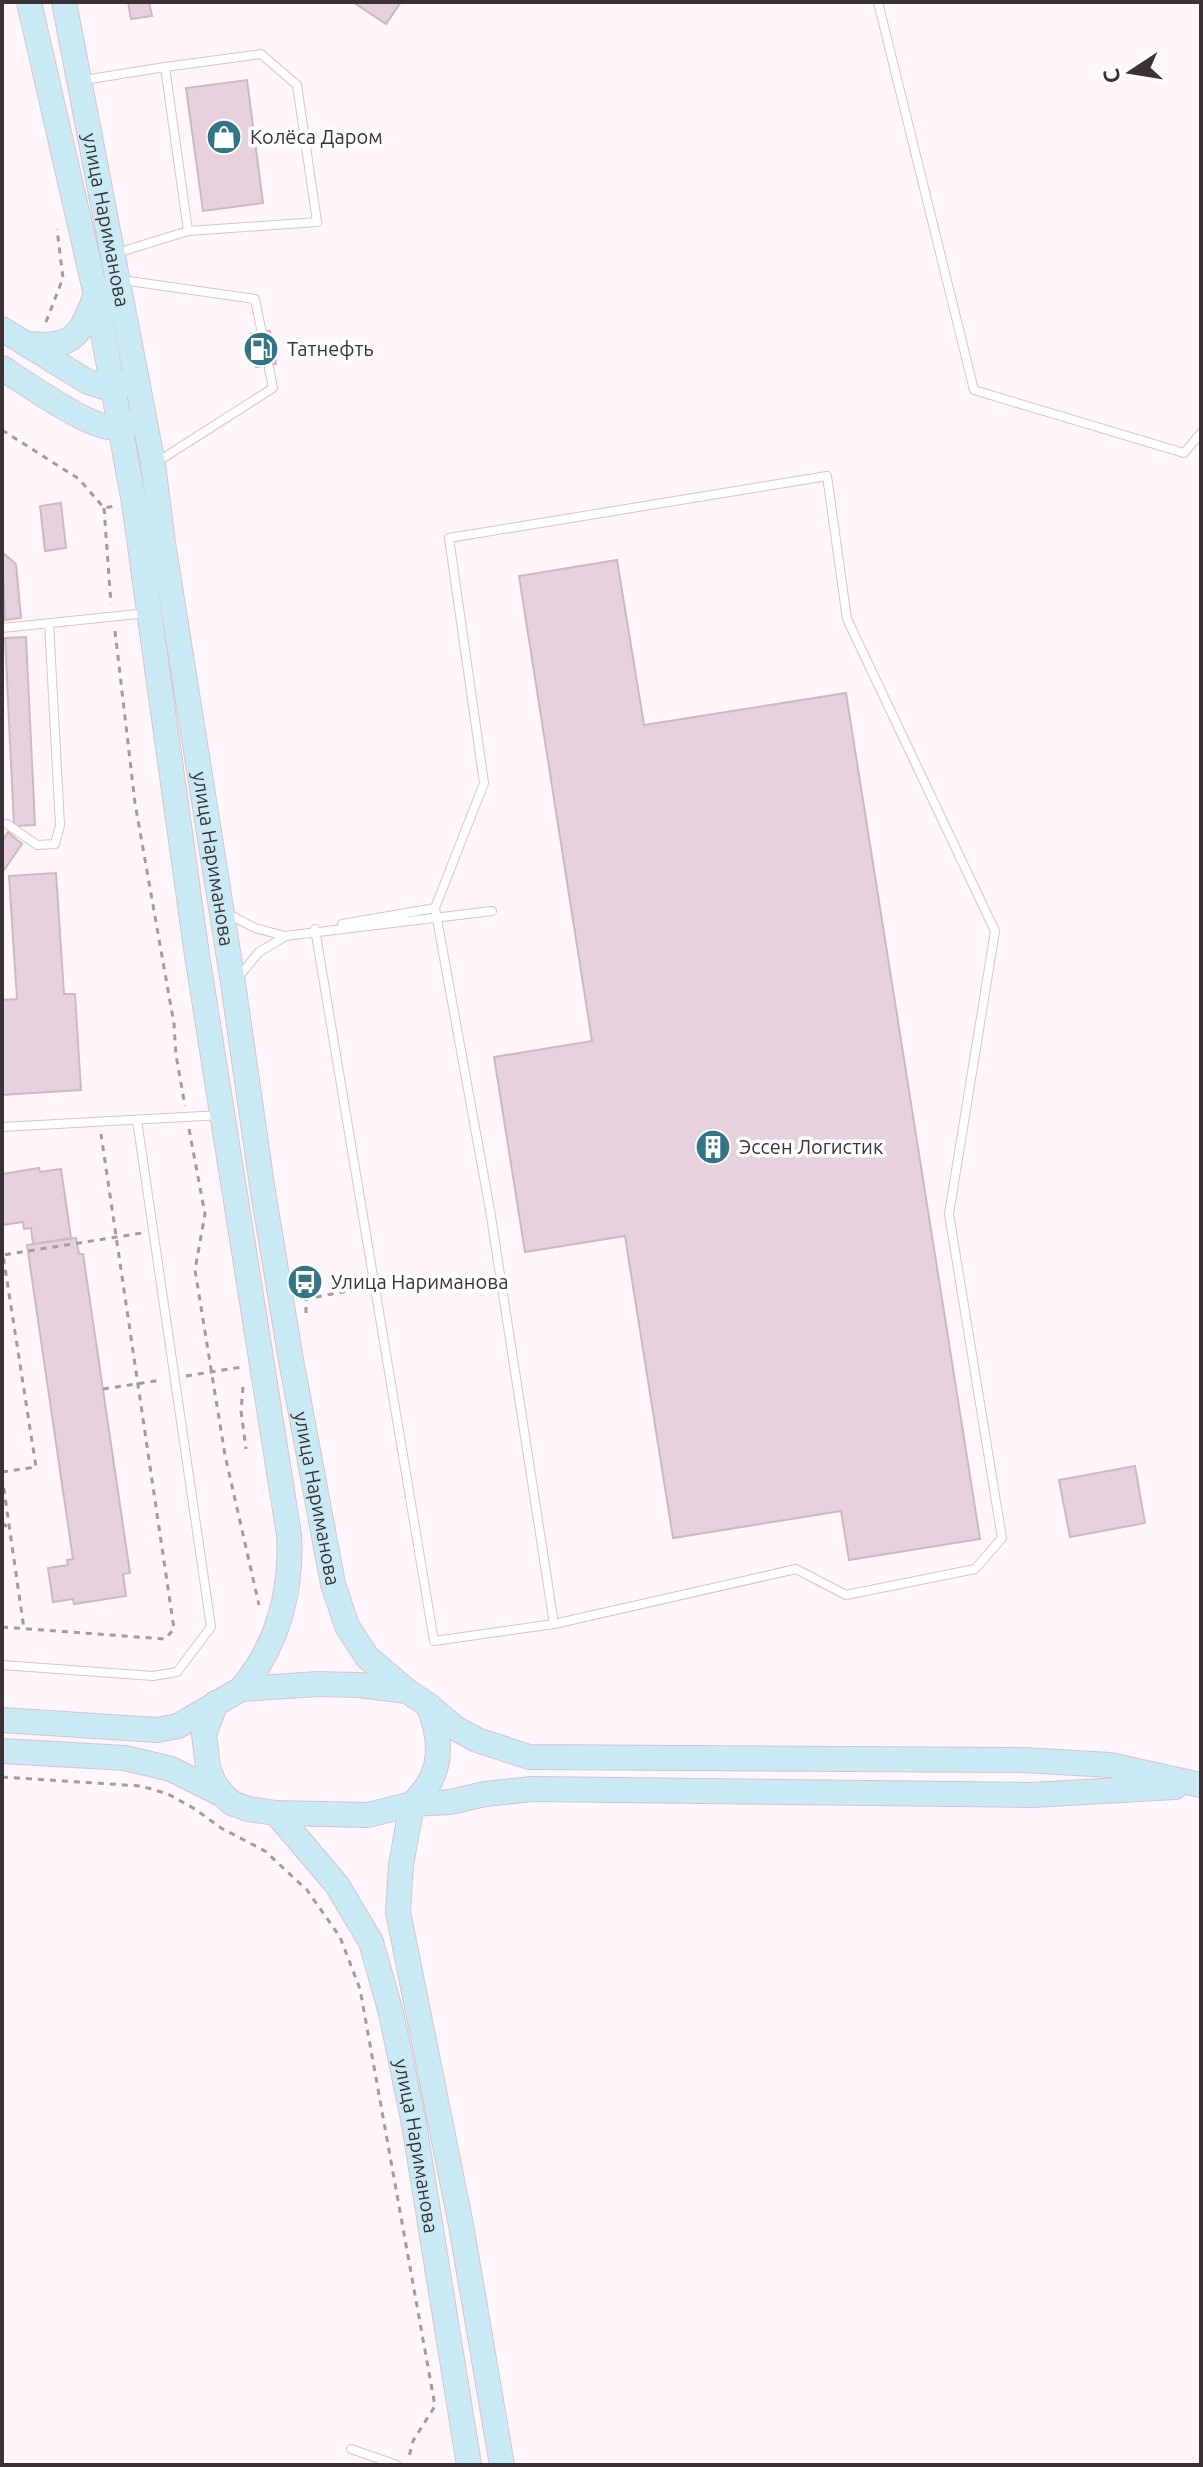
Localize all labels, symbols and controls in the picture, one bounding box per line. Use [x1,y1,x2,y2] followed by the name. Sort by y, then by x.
[1091,32,1171,112] north arrow
[1097,67,1125,86] text: С
[205,118,243,156] shop icon: Колёса Даром
[250,125,383,148] place label: Колёса Даром
[78,131,134,309] street label: улица Нариманова
[242,330,280,368] fuel station icon: Татнефть
[287,337,374,360] place label: Татнефть
[189,770,239,948] street label: улица Нариманова
[694,1128,732,1166] building icon: Эссен Логистик
[739,1135,883,1158] place label: Эссен Логистик
[286,1263,324,1301] bus stop icon: Улица Нариманова
[331,1270,509,1293] place label: Улица Нариманова
[290,1409,345,1587] street label: улица Нариманова
[390,2057,443,2235] street label: улица Нариманова

